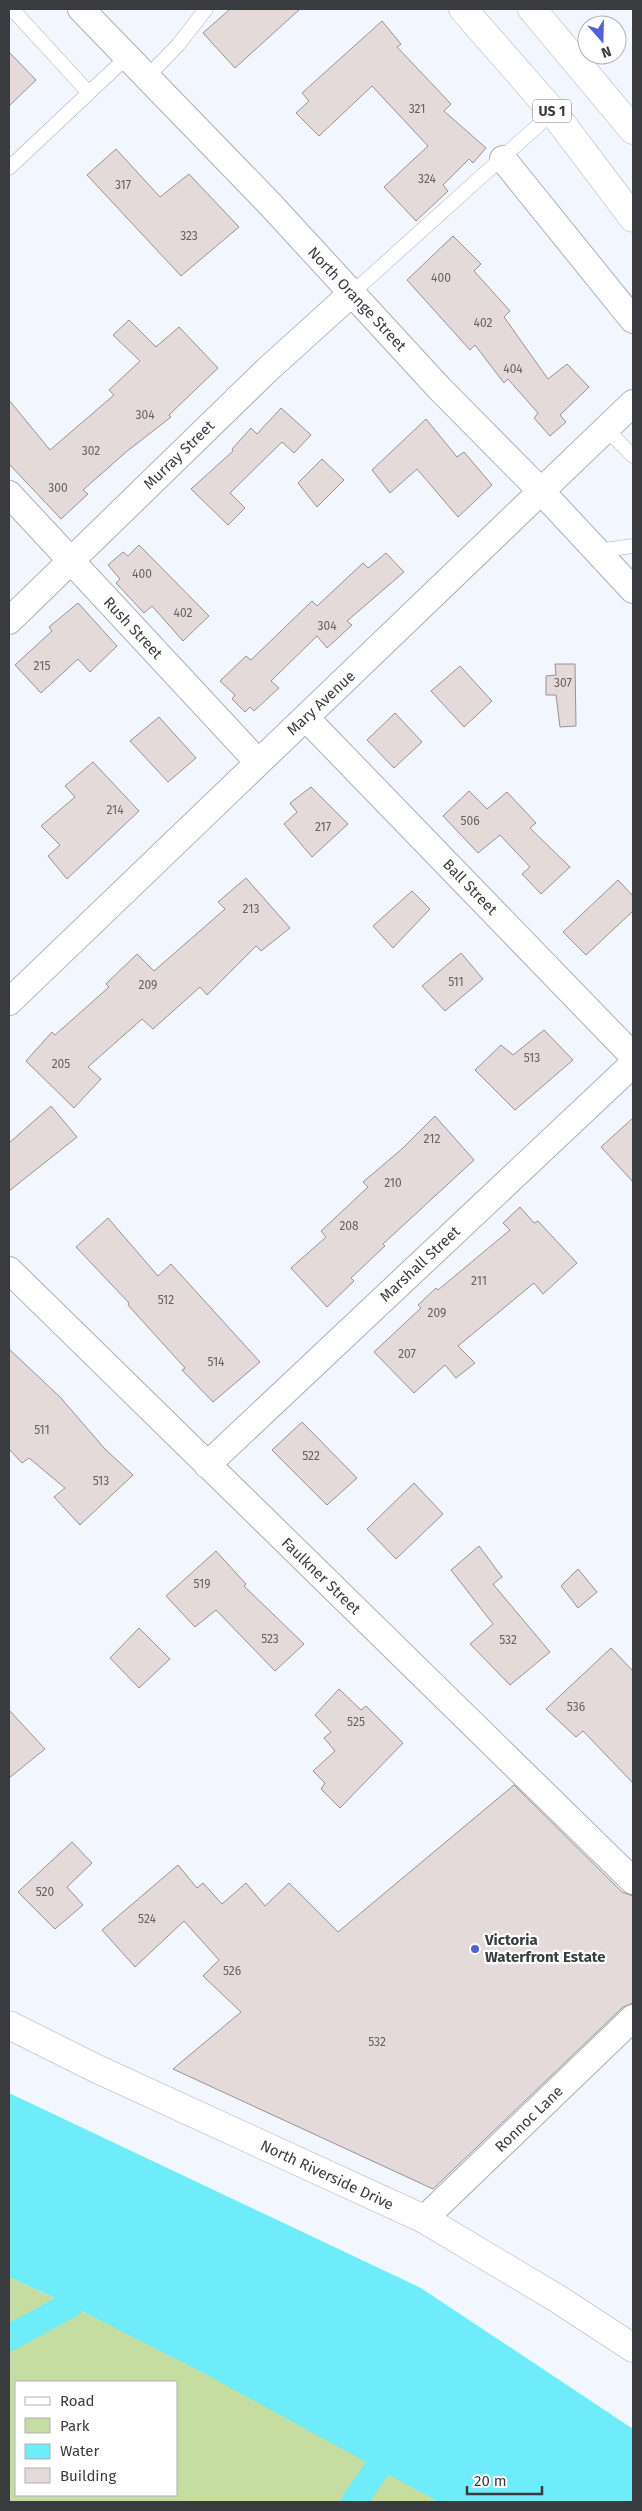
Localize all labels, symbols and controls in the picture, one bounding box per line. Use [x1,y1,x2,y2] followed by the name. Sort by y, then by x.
[577,15,627,65] north arrow
[599,42,614,61] text: N
[533,100,571,122] road number: US 1
[409,102,425,116] house number: 321
[418,172,437,186] house number: 324
[115,178,131,192] house number: 317
[180,229,198,243] house number: 323
[304,243,410,355] street label: North Orange Street
[431,271,451,285] house number: 400
[474,316,492,330] house number: 402
[503,362,523,376] house number: 404
[135,408,155,422] house number: 304
[140,416,219,493] street label: Murray Street
[82,444,100,458] house number: 302
[48,481,68,495] house number: 300
[132,567,152,581] house number: 400
[100,593,167,663] street label: Rush Street
[174,606,192,620] house number: 402
[317,619,337,633] house number: 304
[34,659,50,673] house number: 215
[283,667,359,739] street label: Mary Avenue
[554,676,572,690] house number: 307
[106,803,124,817] house number: 214
[460,814,480,828] house number: 506
[315,820,331,834] house number: 217
[439,855,501,919] street label: Ball Street
[243,902,259,916] house number: 213
[448,975,464,989] house number: 511
[139,978,157,992] house number: 209
[524,1051,540,1065] house number: 513
[52,1057,70,1071] house number: 205
[424,1132,440,1146] house number: 212
[384,1176,402,1190] house number: 210
[339,1219,359,1233] house number: 208
[376,1222,464,1306] street label: Marshall Street
[471,1274,487,1288] house number: 211
[158,1293,174,1307] house number: 512
[428,1306,446,1320] house number: 209
[398,1347,416,1361] house number: 207
[208,1355,225,1369] house number: 514
[34,1423,50,1437] house number: 511
[302,1449,320,1463] house number: 522
[93,1474,109,1488] house number: 513
[278,1534,365,1619] street label: Faulkner Street
[194,1577,210,1591] house number: 519
[261,1632,279,1646] house number: 523
[499,1633,517,1647] house number: 532
[567,1700,585,1714] house number: 536
[347,1715,365,1729] house number: 525
[36,1885,55,1899] house number: 520
[138,1912,157,1926] house number: 524
[484,1931,606,1966] place label: Victoria Waterfront Estate
[469,1943,481,1955] marker: Victoria Waterfront Estate
[223,1964,241,1978] house number: 526
[368,2035,386,2049] house number: 532
[491,2082,567,2156] street label: Ronnoc Lane
[258,2136,396,2214] street label: North Riverside Drive
[15,2381,178,2496] legend
[60,2392,95,2410] text: Road
[60,2417,90,2435] text: Park
[60,2442,99,2460] text: Water
[467,2464,542,2496] scale bar
[60,2467,116,2485] text: Building
[474,2472,507,2490] text: 20 m

